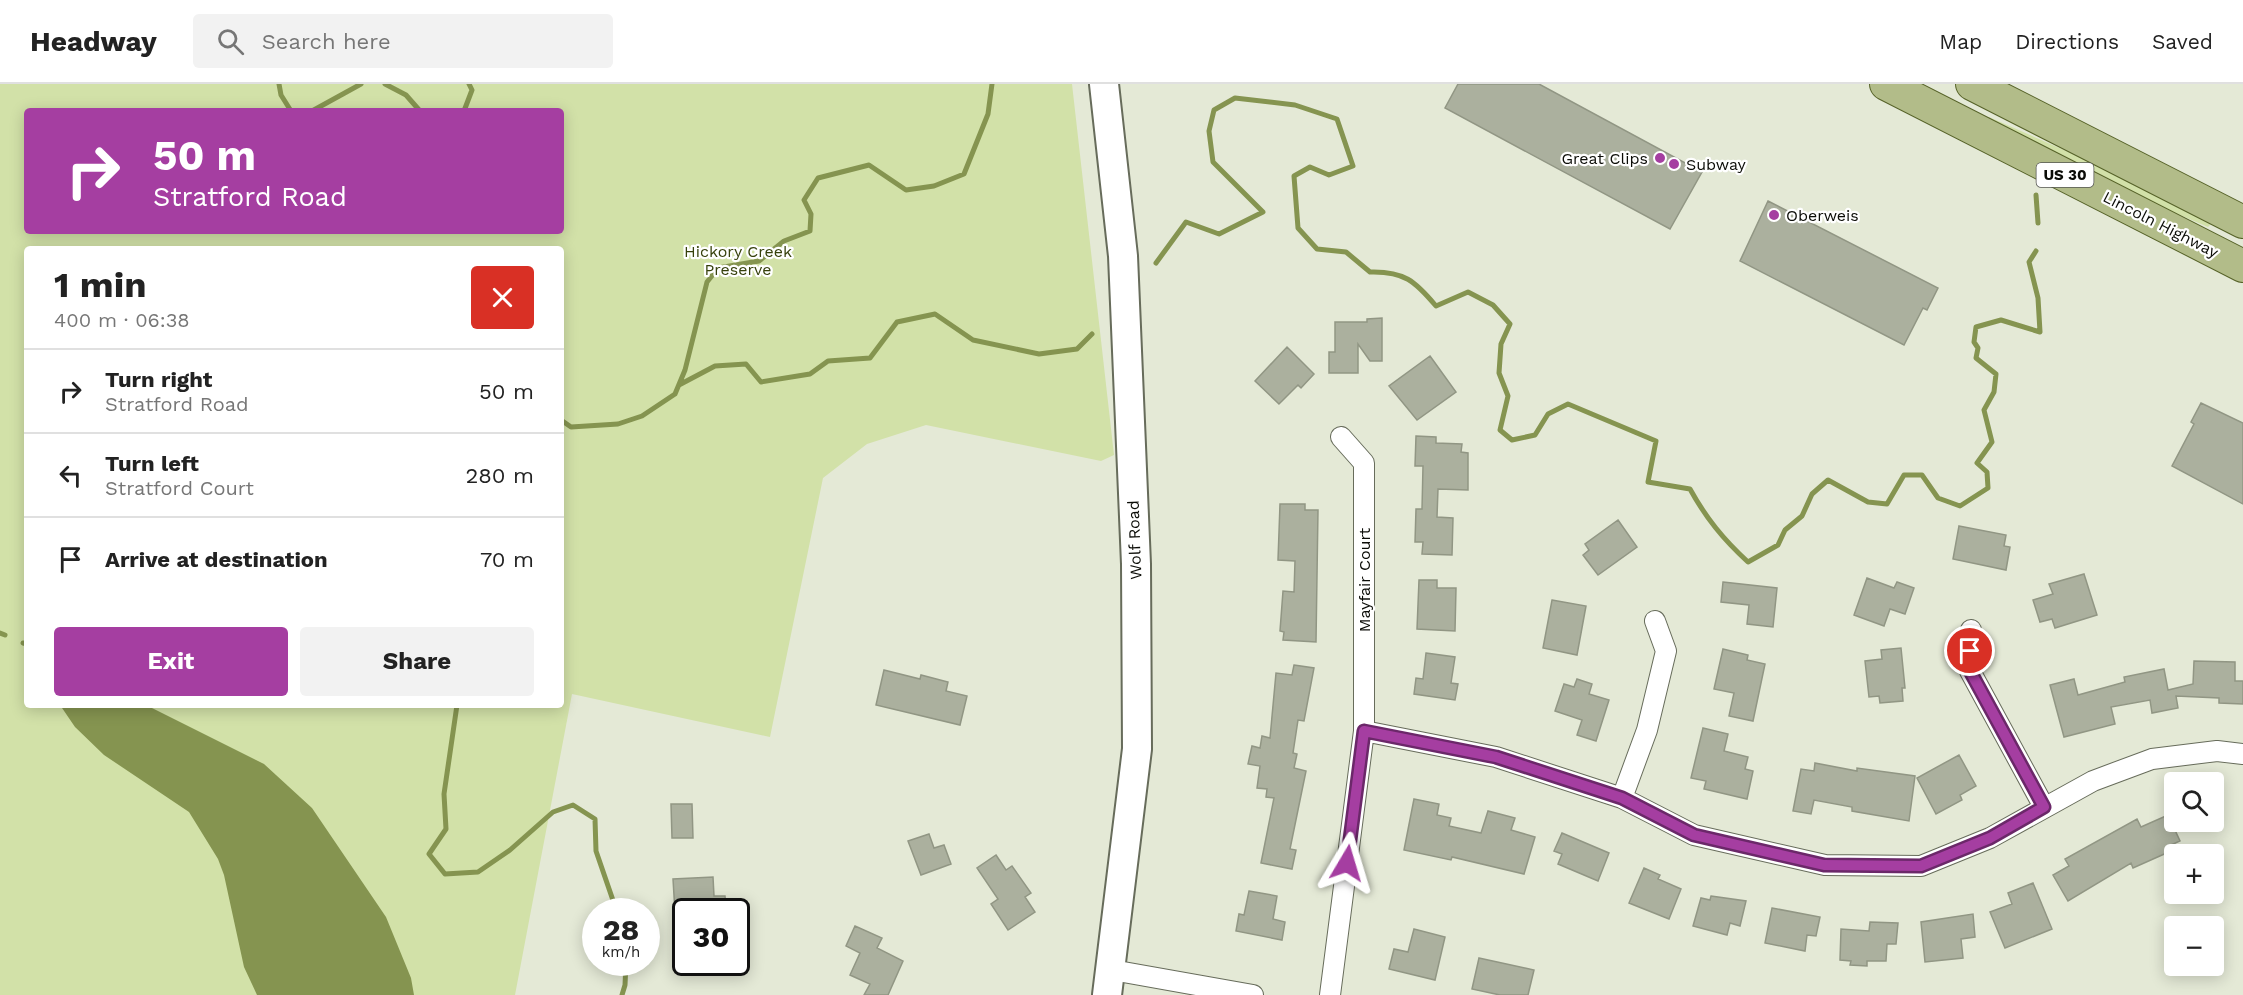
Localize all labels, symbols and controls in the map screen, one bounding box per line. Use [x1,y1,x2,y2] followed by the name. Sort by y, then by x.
[193,14,613,68] search box
[30,25,157,58] text: Headway
[214,25,247,58] icon: search
[262,29,391,54] text: Search here
[1939,29,1982,54] text: Map
[2015,29,2119,54] text: Directions
[2152,29,2213,54] text: Saved
[153,131,256,180] text: 50 m
[54,132,132,210] icon: right
[1561,149,1648,168] place label: Great Clips
[1653,151,1667,165] marker: Great Clips
[1686,155,1747,174] place label: Subway
[1667,157,1681,171] marker: Subway
[2036,163,2094,187] road number: US 30
[153,181,347,213] text: Stratford Road
[2100,187,2222,262] street label: Lincoln Highway
[1786,206,1859,225] place label: Oberweis
[1767,208,1781,222] marker: Oberweis
[684,242,792,279] park label: Hickory Creek Preserve
[54,264,146,306] text: 1 min
[471,266,534,329] button: close
[54,308,190,332] text: 400 m · 06:38
[105,367,212,392] text: Turn right
[54,375,87,408] icon: right
[479,379,534,404] text: 50 m
[105,392,249,416] text: Stratford Road
[105,451,199,476] text: Turn left
[54,459,87,492] icon: left
[465,463,534,488] text: 280 m
[105,476,254,500] text: Stratford Court
[1124,500,1145,580] street label: Wolf Road
[1355,528,1374,632] street label: Mayfair Court
[54,543,87,576] icon: arrive
[105,547,328,572] text: Arrive at destination
[480,547,534,572] text: 70 m
[1944,625,1995,676] pin
[54,627,288,696] button: Exit
[300,627,534,696] button: Share
[1953,634,1986,667] icon: arrive
[2164,772,2224,976] map controls
[2164,772,2224,832] button: search
[1315,831,1379,895] position arrow
[2164,844,2224,904] button: +
[672,898,750,976] speed limit sign: 30
[603,912,639,947] text: 28
[2164,916,2224,976] button: −
[602,943,640,961] text: km/h

